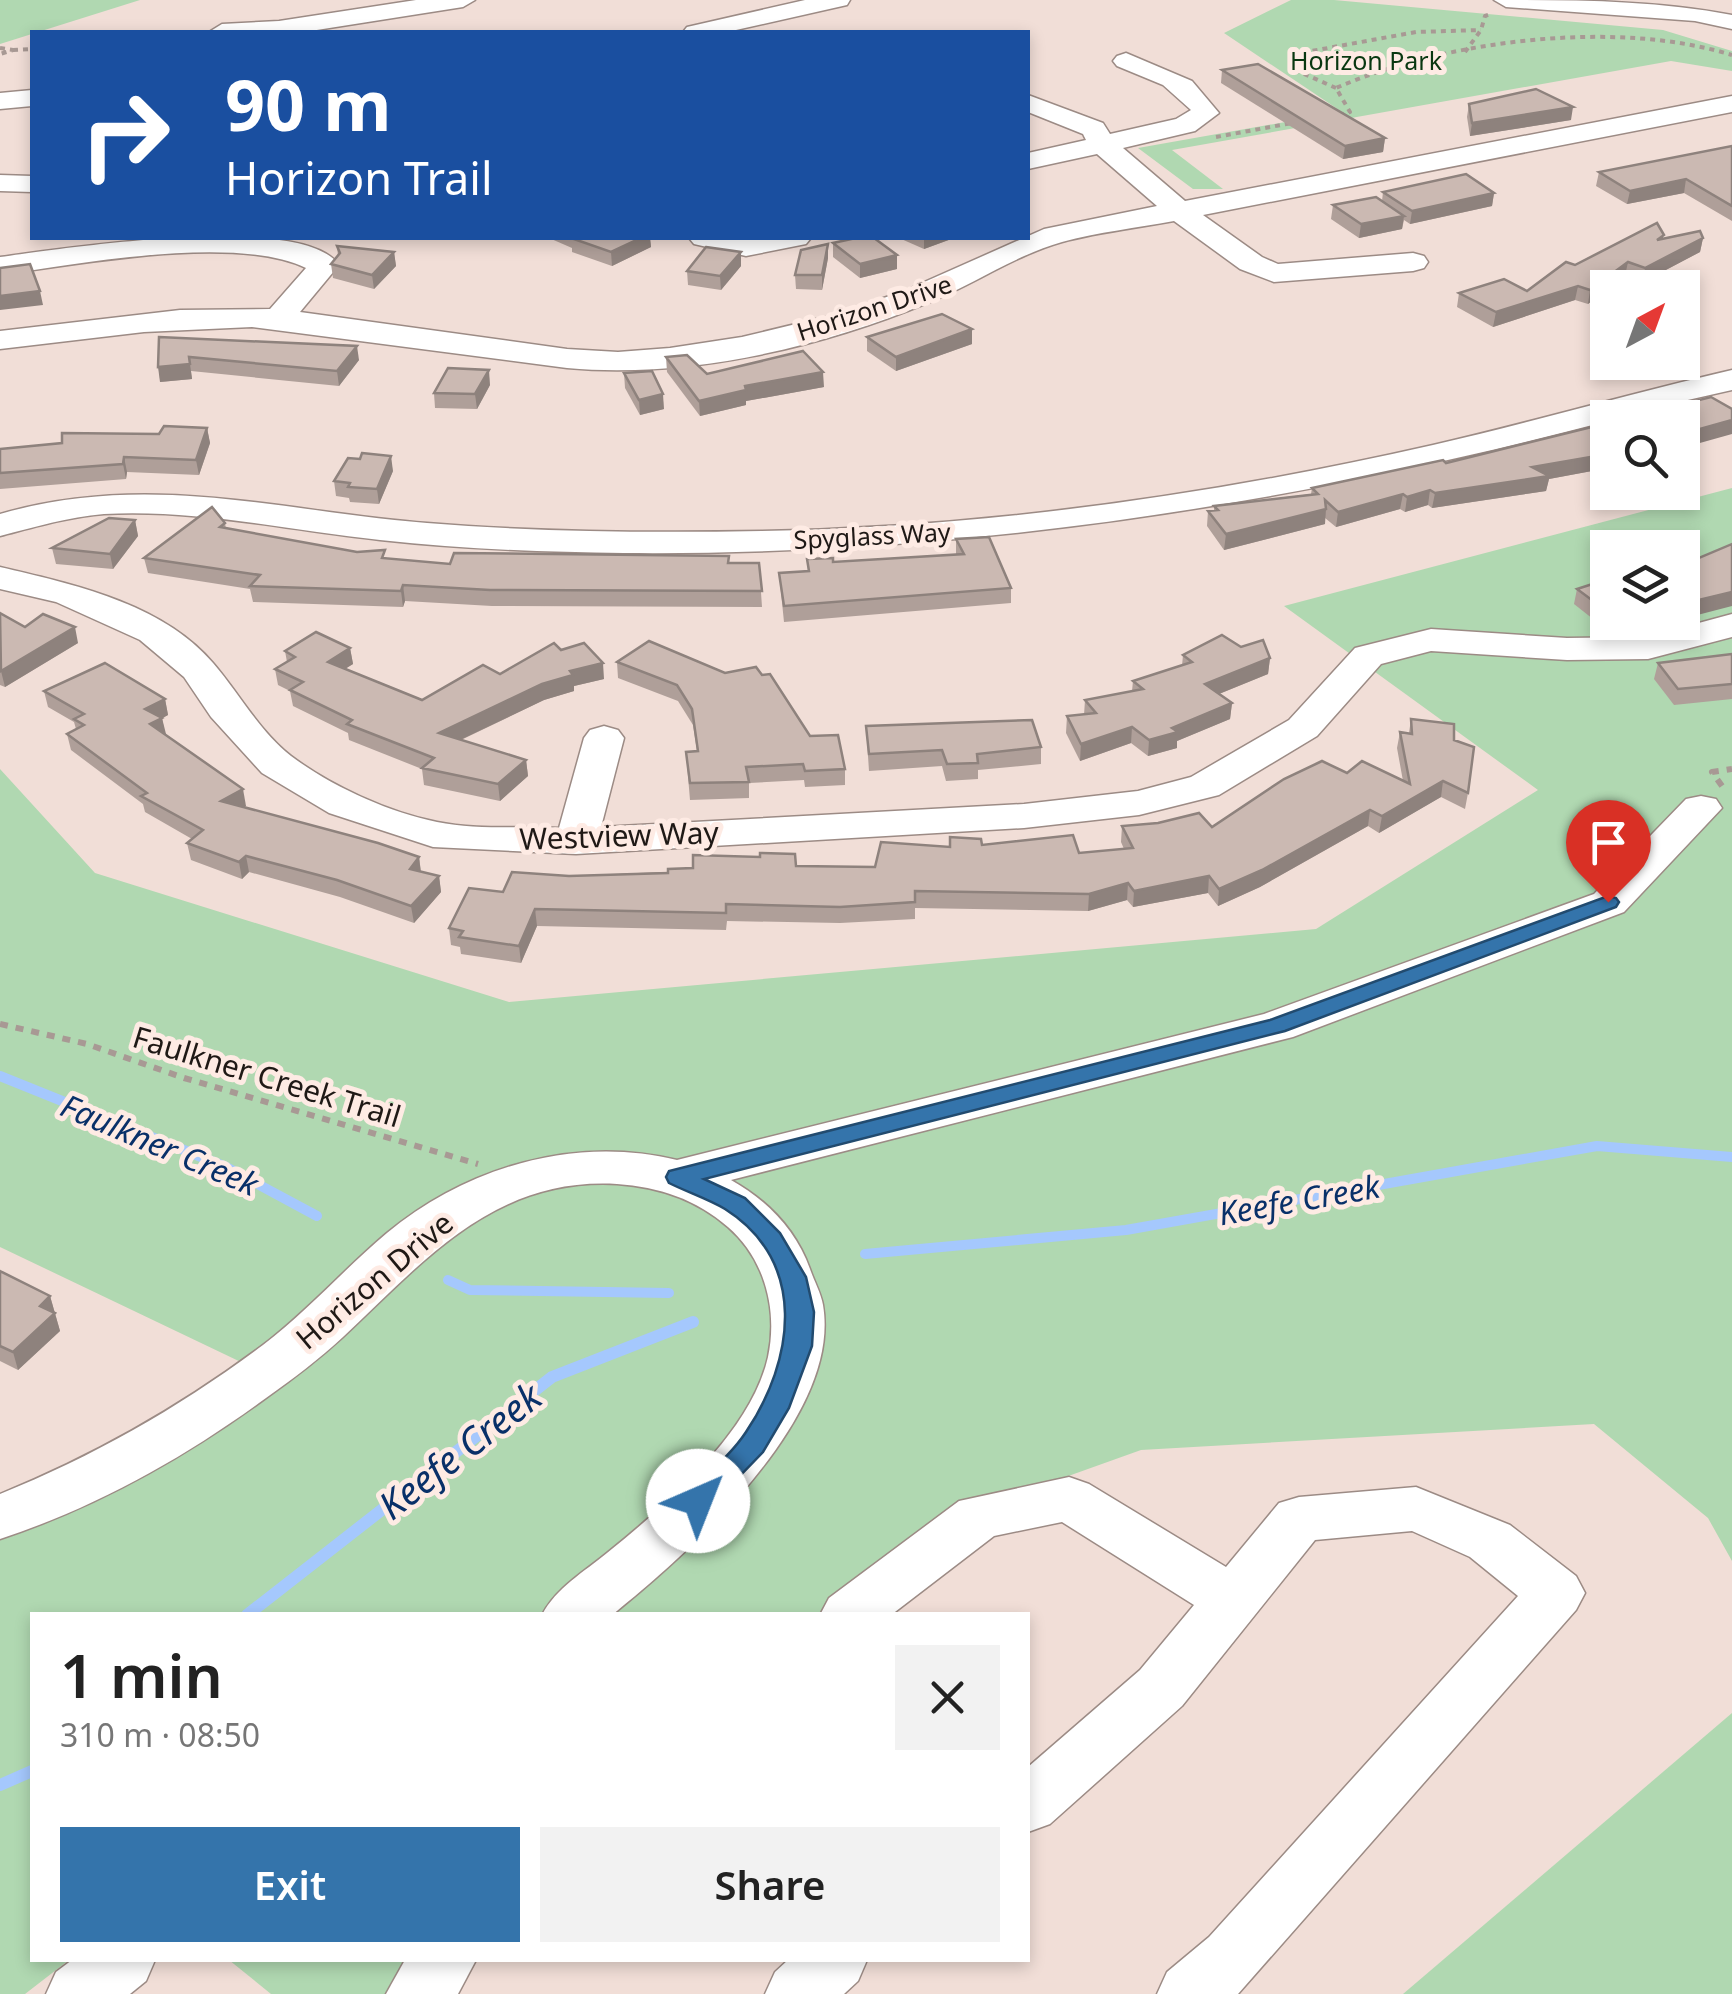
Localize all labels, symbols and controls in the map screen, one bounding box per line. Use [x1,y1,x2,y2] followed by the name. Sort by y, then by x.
[1290,43,1443,77] park label: Horizon Park
[225,56,392,152] text: 90 m
[60,70,190,200] icon: right
[225,147,493,208] text: Horizon Trail
[792,266,956,348] street label: Horizon Drive
[1590,270,1700,380] north arrow
[1590,270,1700,640] map controls
[1590,400,1700,510] button: search
[793,514,952,556] street label: Spyglass Way
[1590,530,1700,640] button: layers
[1566,800,1651,903] pin
[519,811,720,859] street label: Westview Way
[1581,815,1636,870] icon: arrive
[128,1016,406,1136] street label: Faulkner Creek Trail
[55,1083,266,1205] water label: Faulkner Creek
[1215,1163,1384,1234] water label: Keefe Creek
[287,1202,461,1358] street label: Horizon Drive
[367,1369,552,1530] water label: Keefe Creek
[646,1449,750,1553] position arrow
[60,1634,223,1716] text: 1 min
[895,1645,1000,1750] button: close
[60,1713,260,1756] text: 310 m · 08:50
[60,1827,520,1942] button: Exit
[540,1827,1000,1942] button: Share

